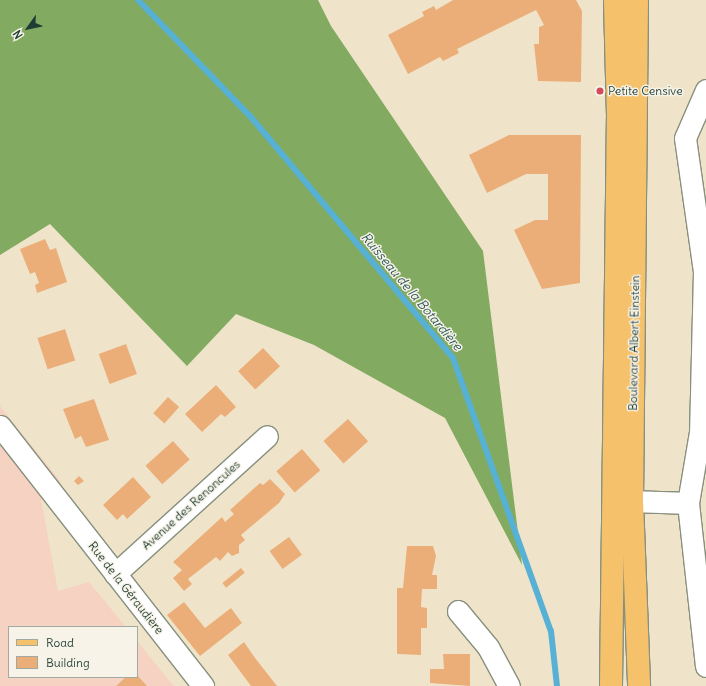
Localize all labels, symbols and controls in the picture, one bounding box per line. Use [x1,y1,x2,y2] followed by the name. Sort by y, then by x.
[8,8,48,48] north arrow
[10,28,26,42] text: N
[608,84,683,98] place label: Petite Censive
[595,86,605,96] marker: Petite Censive
[357,230,465,354] water label: Ruisseau de la Botardière
[626,275,642,411] street label: Boulevard Albert Einstein
[139,457,243,553] street label: Avenue des Renoncules
[85,539,167,637] street label: Rue de la Géraudière
[8,626,138,678] legend
[46,635,74,650] text: Road
[46,655,90,670] text: Building

